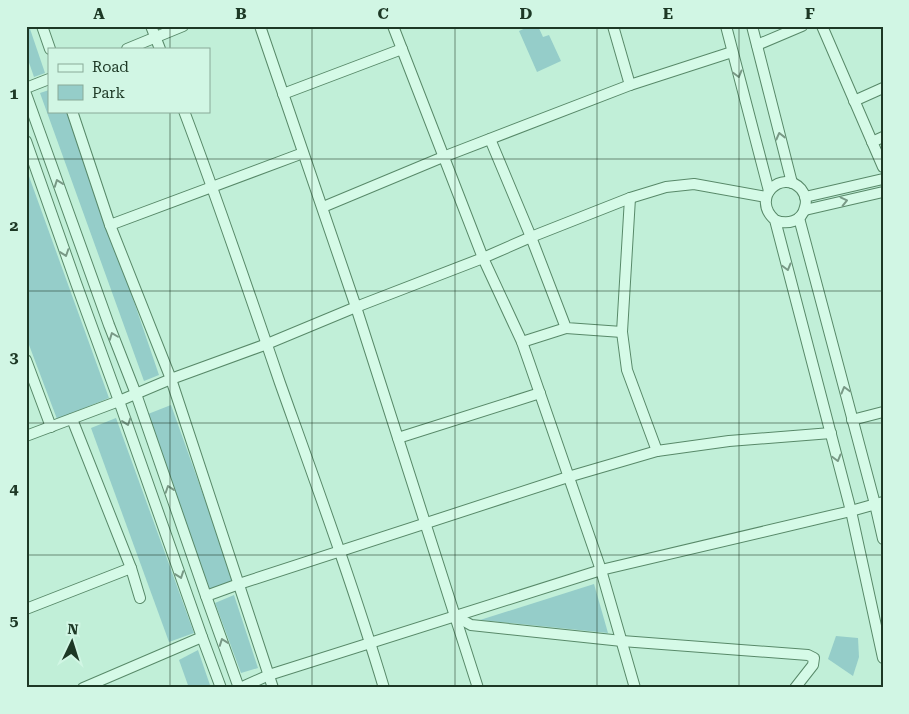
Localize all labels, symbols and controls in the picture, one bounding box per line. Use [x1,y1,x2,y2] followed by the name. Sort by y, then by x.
[93,4,105,23] text: A
[235,4,247,23] text: B
[377,4,389,23] text: C
[520,4,533,23] text: D
[663,4,673,23] text: E
[805,4,815,23] text: F
[48,48,210,112] legend
[92,58,129,76] text: Road
[732,69,743,78] one-way arrow
[10,84,19,103] text: 1
[92,84,126,102] text: Park
[775,131,786,140] one-way arrow
[54,179,64,188] one-way arrow
[839,196,848,207] one-way arrow
[10,216,19,235] text: 2
[59,248,69,256] one-way arrow
[781,262,792,271] one-way arrow
[109,332,119,341] one-way arrow
[10,348,19,367] text: 3
[840,387,850,395] one-way arrow
[121,417,131,426] one-way arrow
[831,453,842,462] one-way arrow
[10,479,19,498] text: 4
[164,485,174,493] one-way arrow
[174,570,184,579] one-way arrow
[10,611,19,630] text: 5
[48,616,98,666] north arrow
[67,621,79,637] text: N
[219,638,229,647] one-way arrow

